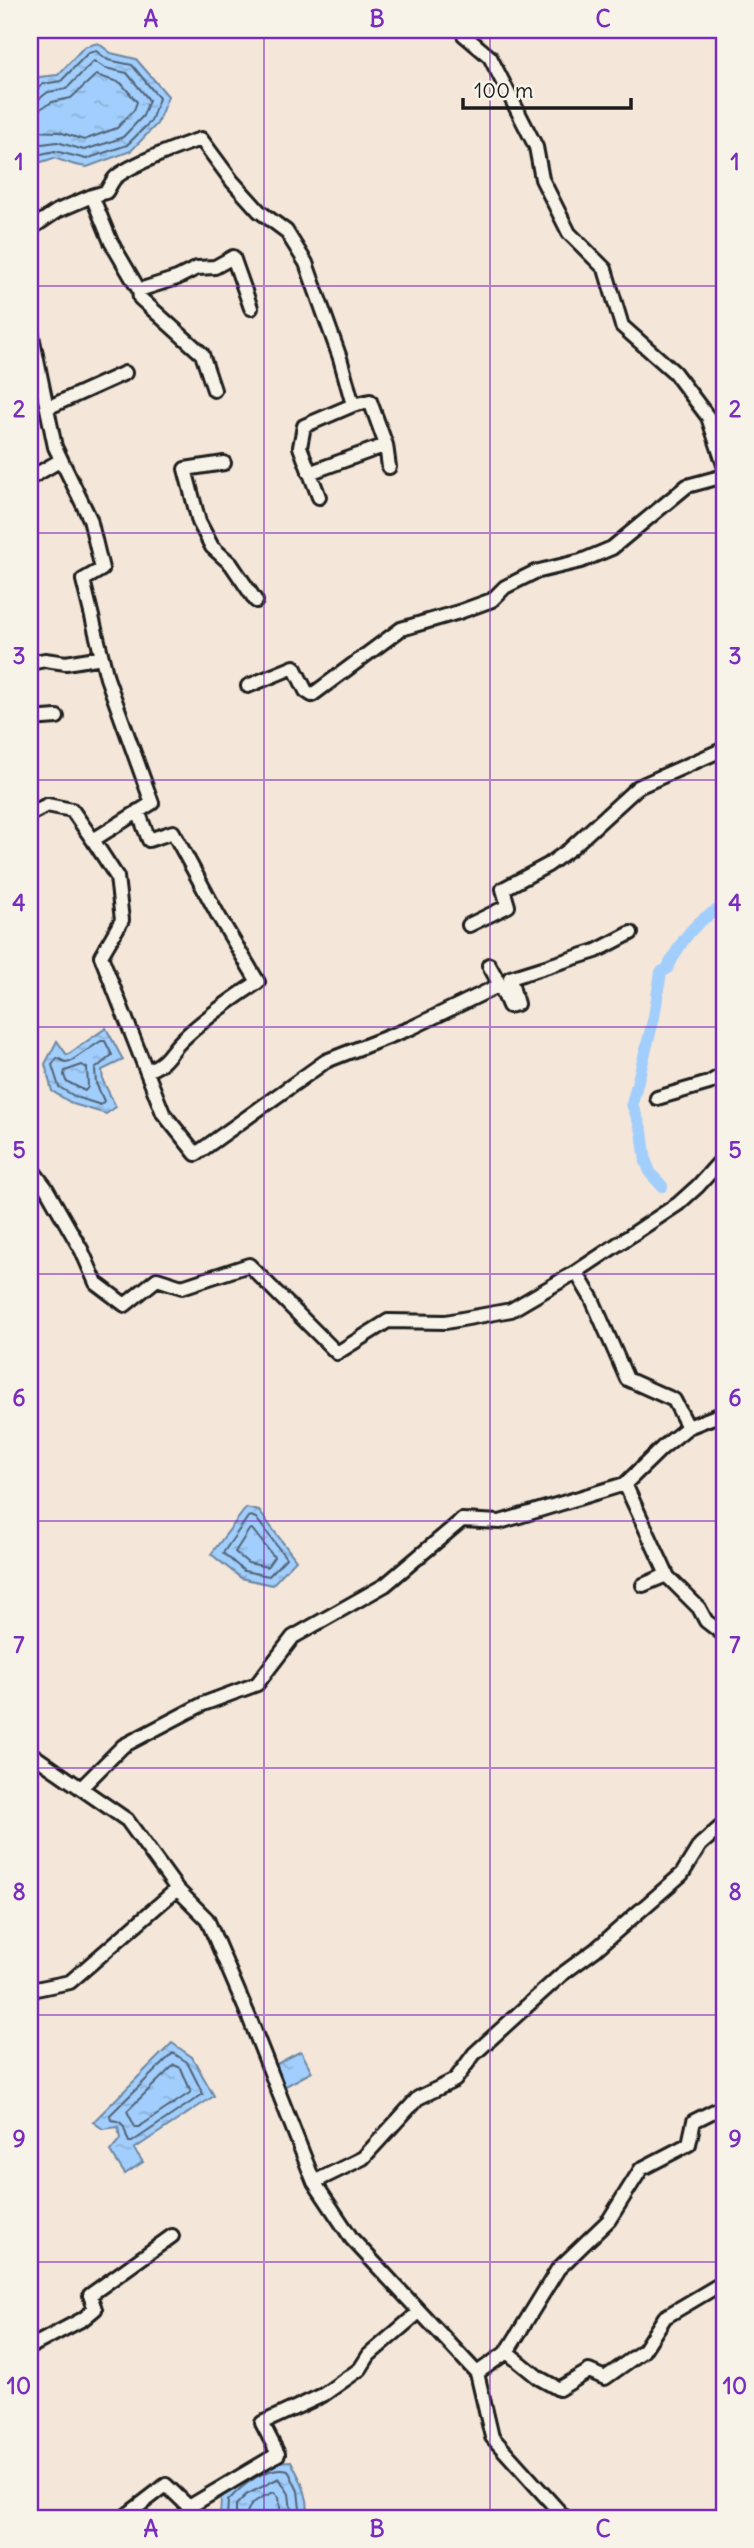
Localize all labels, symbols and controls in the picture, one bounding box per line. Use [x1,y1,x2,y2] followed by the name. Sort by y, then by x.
[144,4,159,33] text: A
[369,4,385,33] text: B
[595,4,611,33] text: C
[463,66,632,110] scale bar
[474,77,533,104] text: 100 m
[14,147,24,176] text: 1
[730,147,740,176] text: 1
[13,394,26,423] text: 2
[729,394,742,423] text: 2
[12,641,26,670] text: 3
[728,641,742,670] text: 3
[12,888,26,917] text: 4
[728,888,742,917] text: 4
[12,1135,26,1164] text: 5
[728,1135,742,1164] text: 5
[12,1383,26,1412] text: 6
[728,1383,742,1412] text: 6
[13,1630,25,1659] text: 7
[729,1630,741,1659] text: 7
[12,1877,26,1906] text: 8
[728,1877,742,1906] text: 8
[12,2124,26,2153] text: 9
[728,2124,742,2153] text: 9
[7,2371,31,2400] text: 10
[723,2371,747,2400] text: 10
[144,2514,159,2543] text: A
[369,2514,385,2543] text: B
[595,2514,611,2543] text: C

